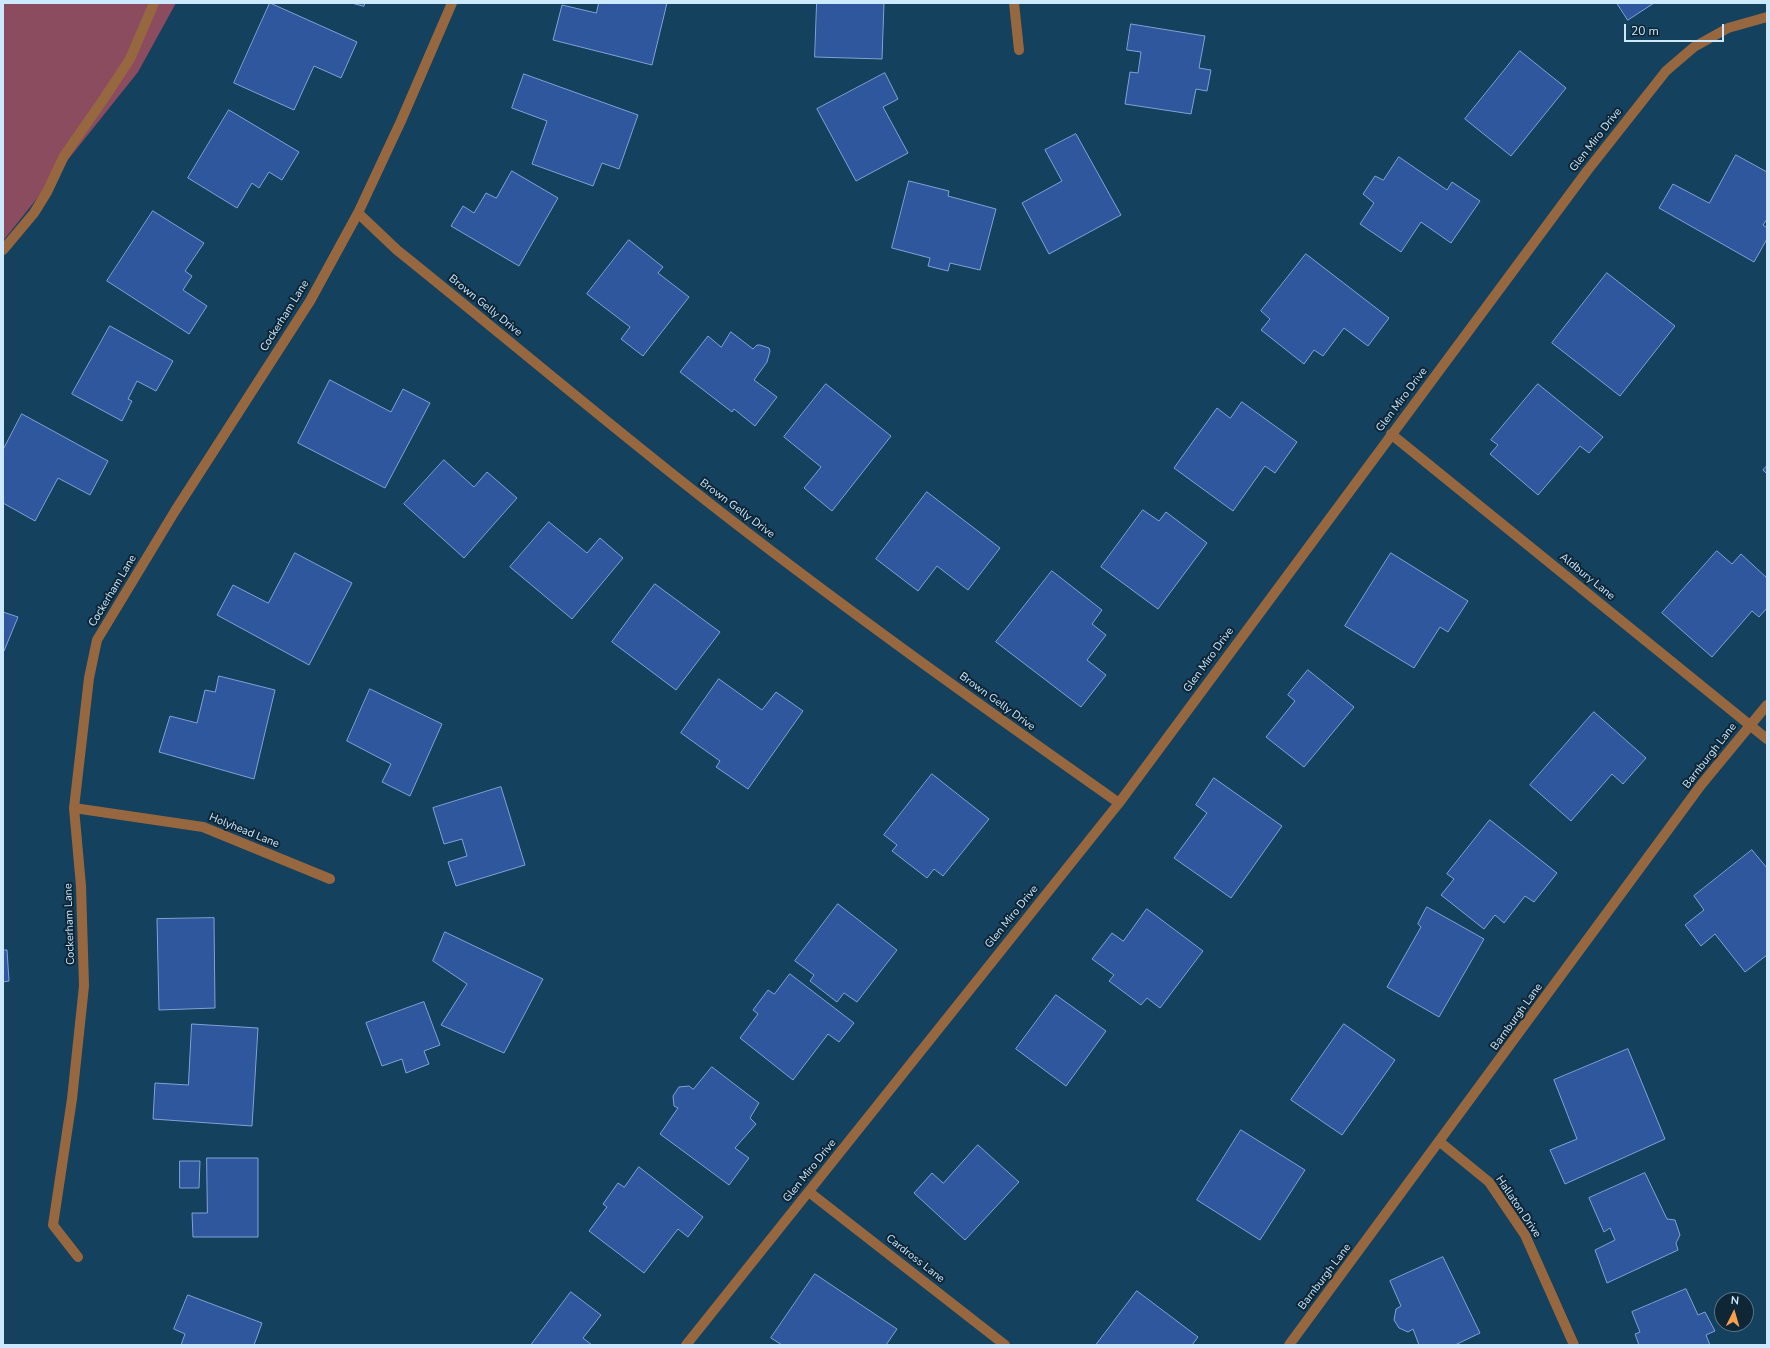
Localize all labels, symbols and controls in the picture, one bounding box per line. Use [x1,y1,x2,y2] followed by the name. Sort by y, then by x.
[1626,16,1726,42] scale bar
[1631,23,1659,39] text: 20 m
[1567,106,1625,174] street label: Glen Miro Drive
[446,272,524,340] street label: Brown Gelly Drive
[258,278,312,354] street label: Cockerham Lane
[1374,365,1430,435] street label: Glen Miro Drive
[697,477,777,541] street label: Brown Gelly Drive
[1557,551,1617,603] street label: Aldbury Lane
[86,553,140,629] street label: Cockerham Lane
[1181,625,1237,695] street label: Glen Miro Drive
[957,670,1037,734] street label: Brown Gelly Drive
[1680,721,1740,791] street label: Barnburgh Lane
[207,811,281,851] street label: Holyhead Lane
[62,883,78,965] street label: Cockerham Lane
[983,883,1041,951] street label: Glen Miro Drive
[1488,981,1546,1053] street label: Barnburgh Lane
[781,1137,839,1205] street label: Glen Miro Drive
[1493,1174,1543,1240] street label: Hallaton Drive
[883,1232,947,1286] street label: Cardross Lane
[1296,1241,1354,1313] street label: Barnburgh Lane
[1714,1292,1754,1332] north arrow
[1730,1293,1740,1308] text: N

